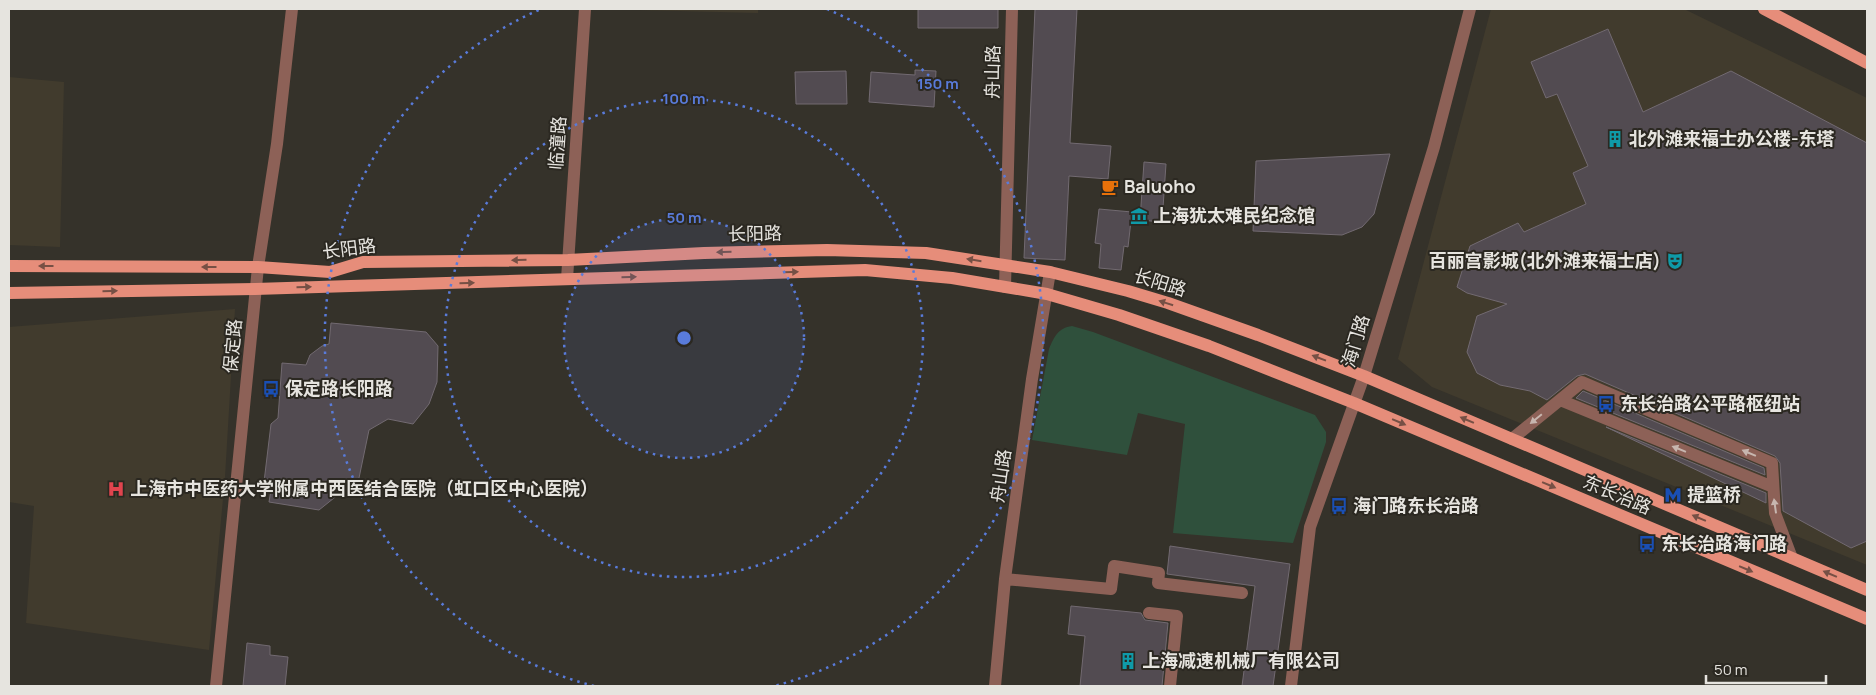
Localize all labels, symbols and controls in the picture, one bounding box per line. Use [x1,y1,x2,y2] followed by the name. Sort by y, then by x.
[980,45,1004,99] street label: 舟山路
[917,73,959,94] text: 150 m
[663,88,705,109] text: 100 m
[543,115,571,171] street label: 临潼路
[1629,126,1835,150] place label: 北外滩来福士办公楼-东塔
[1605,129,1625,149] building icon: 北外滩来福士办公楼-东塔
[1124,174,1196,198] place label: Baluoho
[1100,177,1120,197] cafe icon: Baluoho
[1153,203,1315,227] place label: 上海犹太难民纪念馆
[1129,206,1149,226] museum icon: 上海犹太难民纪念馆
[666,207,702,228] text: 50 m
[728,221,782,245] street label: 长阳路
[321,233,377,263] street label: 长阳路
[716,248,732,256] one-way arrow
[1429,248,1661,272] place label: 百丽宫影城(北外滩来福士店)
[1665,251,1685,271] theatre icon: 百丽宫影城(北外滩来福士店)
[511,256,527,264] one-way arrow
[965,256,981,264] one-way arrow
[38,262,54,270] one-way arrow
[201,263,217,271] one-way arrow
[1131,263,1190,301] street label: 长阳路
[784,268,800,276] one-way arrow
[621,273,637,281] one-way arrow
[459,279,475,287] one-way arrow
[296,283,312,291] one-way arrow
[102,287,118,295] one-way arrow
[1159,299,1174,306] one-way arrow
[1336,311,1374,370] street label: 海门路
[218,318,246,374] street label: 保定路
[675,329,693,347] centre of rings
[1312,354,1326,362] one-way arrow
[285,376,393,400] place label: 保定路长阳路
[261,379,281,399] bus stop icon: 保定路长阳路
[1620,391,1800,415] place label: 东长治路公平路枢纽站
[1596,394,1616,414] bus stop icon: 东长治路公平路枢纽站
[1530,414,1543,425] one-way arrow
[1460,415,1474,423] one-way arrow
[1392,418,1406,426] one-way arrow
[1672,444,1686,452] one-way arrow
[984,447,1016,504] street label: 舟山路
[1742,449,1756,457] one-way arrow
[1580,469,1655,519] street label: 东长治路
[130,476,598,500] place label: 上海市中医药大学附属中西医结合医院（虹口区中心医院）
[106,479,126,499] hospital icon: 上海市中医药大学附属中西医结合医院（虹口区中心医院）
[1542,481,1557,489] one-way arrow
[1687,482,1741,506] place label: 提篮桥
[1663,485,1683,505] metro station icon: 提篮桥
[1353,493,1479,517] place label: 海门路东长治路
[1329,496,1349,516] bus stop icon: 海门路东长治路
[1771,498,1779,514] one-way arrow
[1691,514,1706,522] one-way arrow
[1661,531,1787,555] place label: 东长治路海门路
[1637,534,1657,554] bus stop icon: 东长治路海门路
[1739,565,1753,573] one-way arrow
[1822,569,1837,577] one-way arrow
[1142,648,1340,672] place label: 上海减速机械厂有限公司
[1118,651,1138,671] building icon: 上海减速机械厂有限公司
[1706,652,1826,684] scale bar
[1714,659,1748,680] text: 50 m

